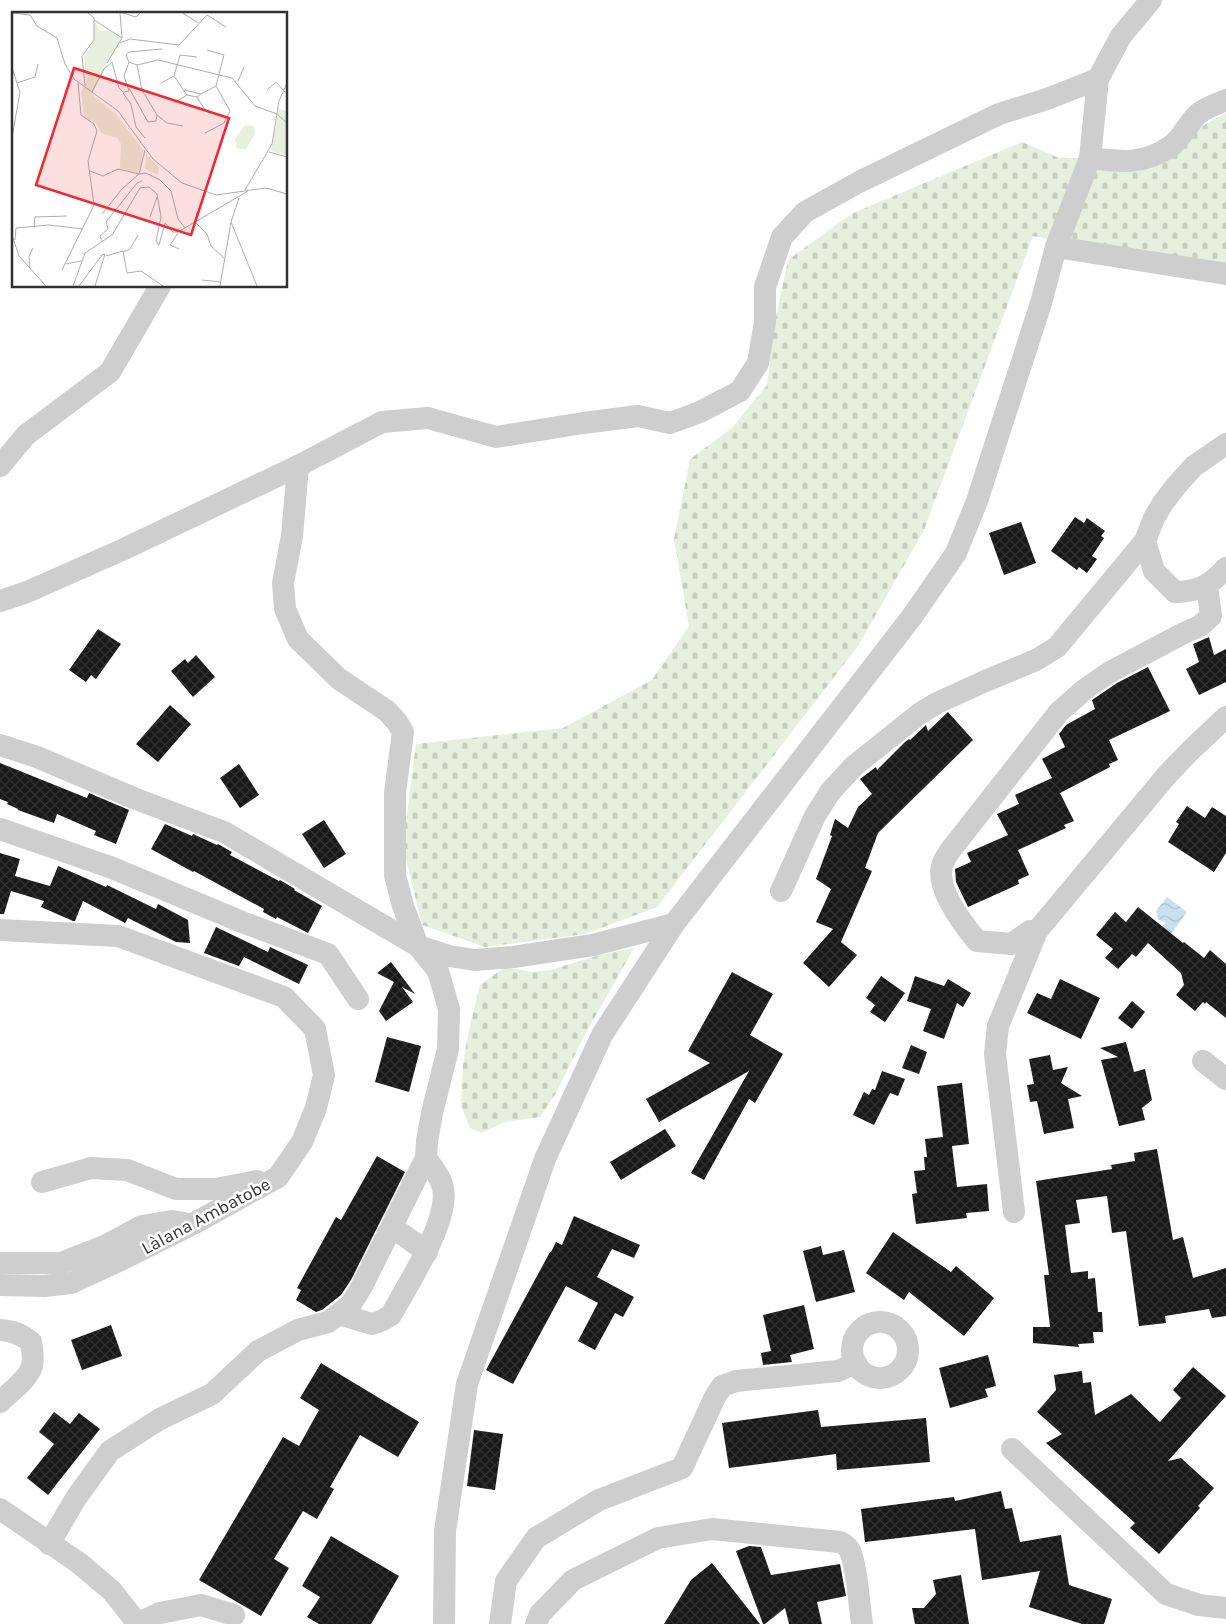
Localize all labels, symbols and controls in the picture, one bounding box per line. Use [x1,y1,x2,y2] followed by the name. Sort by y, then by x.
[12,12,288,288] inset map
[138,1173,274,1259] street label: Làlana Ambatobe

